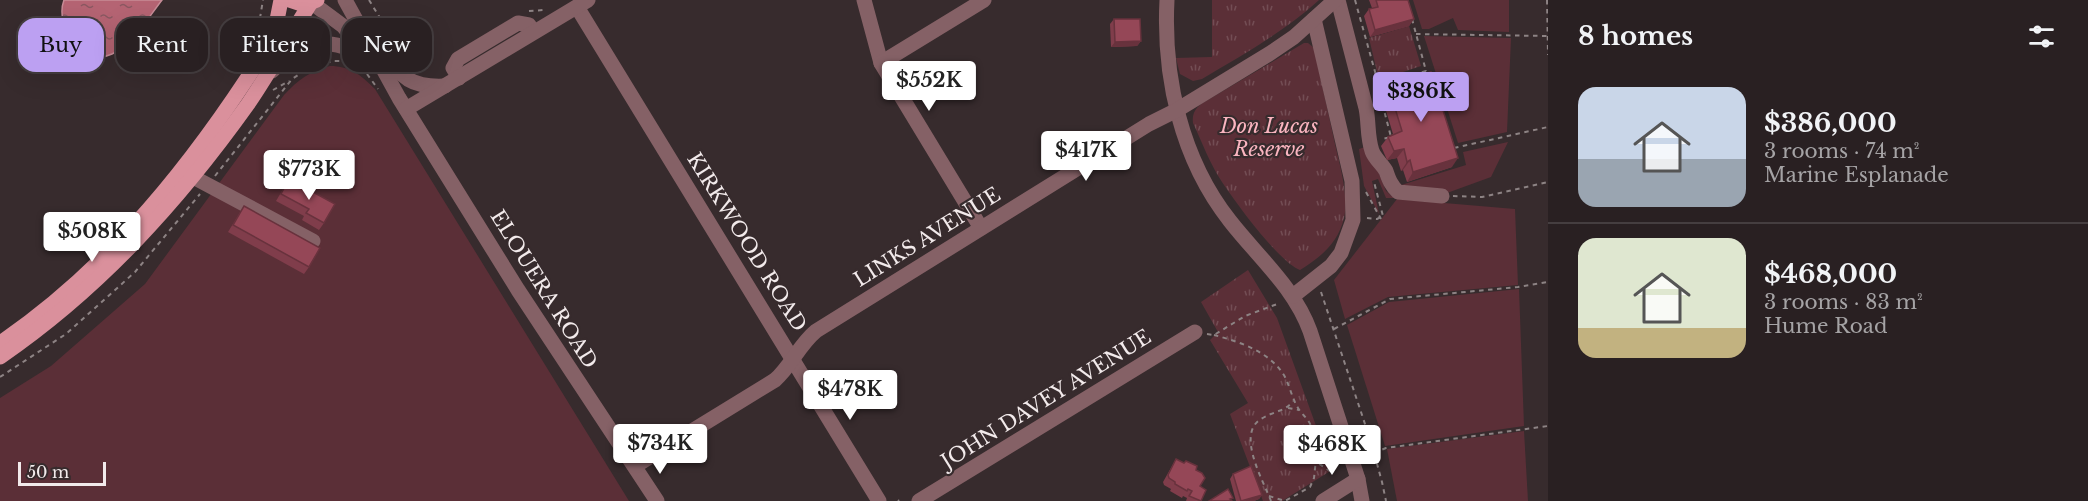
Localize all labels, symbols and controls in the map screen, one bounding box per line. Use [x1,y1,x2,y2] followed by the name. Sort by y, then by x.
[18,18,104,72] chip: Buy
[116,18,208,72] chip: Rent
[220,18,330,72] chip: Filters
[342,18,432,72] chip: New
[1578,20,1693,52] text: 8 homes
[2025,20,2058,53] icon: filters
[887,61,971,112] pin: $552K
[896,68,962,92] text: $552K
[1379,72,1463,123] pin: $386K
[1387,79,1455,103] text: $386K
[1764,107,1897,139] text: $386,000
[1626,111,1698,183] icon: home
[1219,114,1318,161] park label: Don Lucas Reserve
[1044,131,1128,182] pin: $417K
[1055,138,1117,162] text: $417K
[1764,139,1920,163] text: 3 rooms · 74 m²
[682,148,812,336] street label: KIRKWOOD ROAD
[267,150,351,201] pin: $773K
[278,157,340,181] text: $773K
[1764,163,1949,187] text: Marine Esplanade
[849,182,1005,292] street label: LINKS AVENUE
[486,205,602,373] street label: ELOUERA ROAD
[50,212,134,263] pin: $508K
[57,219,127,243] text: $508K
[1764,258,1897,290] text: $468,000
[1626,262,1698,334] icon: home
[1764,290,1923,314] text: 3 rooms · 83 m²
[1764,314,1887,338] text: Hume Road
[934,325,1155,475] street label: JOHN DAVEY AVENUE
[808,370,892,421] pin: $478K
[817,377,883,401] text: $478K
[618,424,702,475] pin: $734K
[1290,425,1374,476] pin: $468K
[627,431,693,455] text: $734K
[1298,432,1366,456] text: $468K
[18,459,106,486] scale bar
[27,462,69,482] text: 50 m

